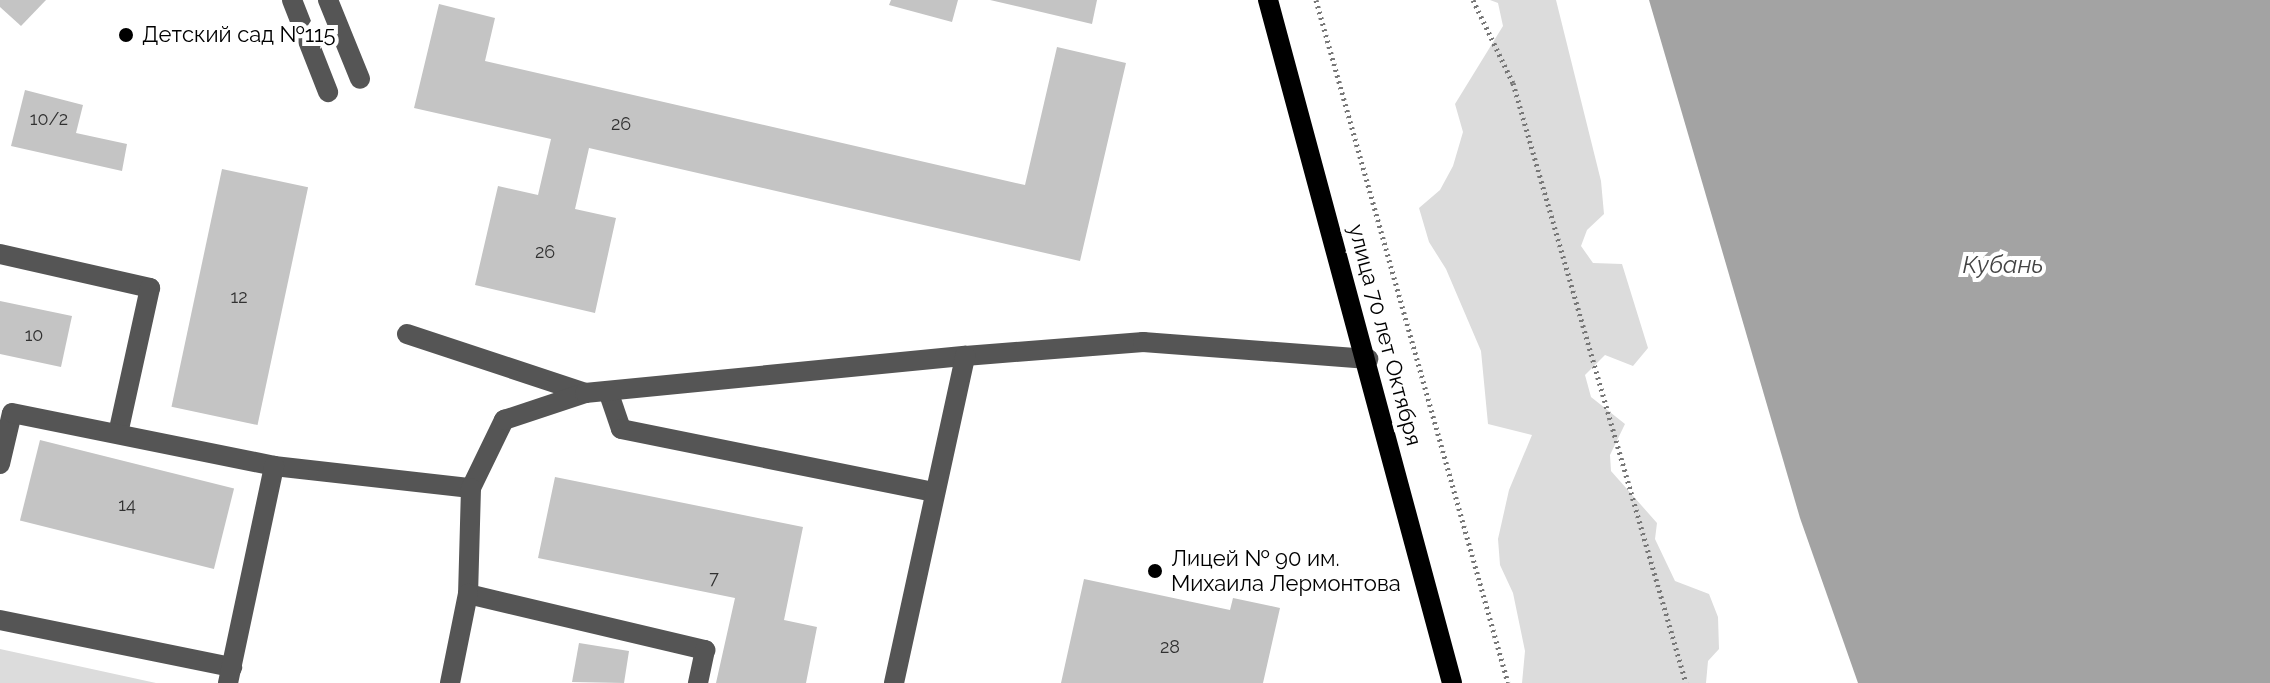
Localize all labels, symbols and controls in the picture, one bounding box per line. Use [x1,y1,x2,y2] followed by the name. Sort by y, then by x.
[142,22,335,48] place label: Детский сад №115
[117,26,135,44] marker: Детский сад №115
[30,108,68,130] house number: 10/2
[611,113,631,135] house number: 26
[1343,221,1427,449] street label: улица 70 лет Октября
[535,241,555,263] house number: 26
[1963,251,2043,279] water label: Кубань
[230,286,248,308] house number: 12
[25,324,43,346] house number: 10
[118,494,136,516] house number: 14
[1171,545,1401,596] place label: Лицей № 90 им. Михаила Лермонтова
[1146,562,1164,580] marker: Лицей № 90 им. Михаила Лермонтова
[709,567,719,589] house number: 7
[1160,636,1180,658] house number: 28

